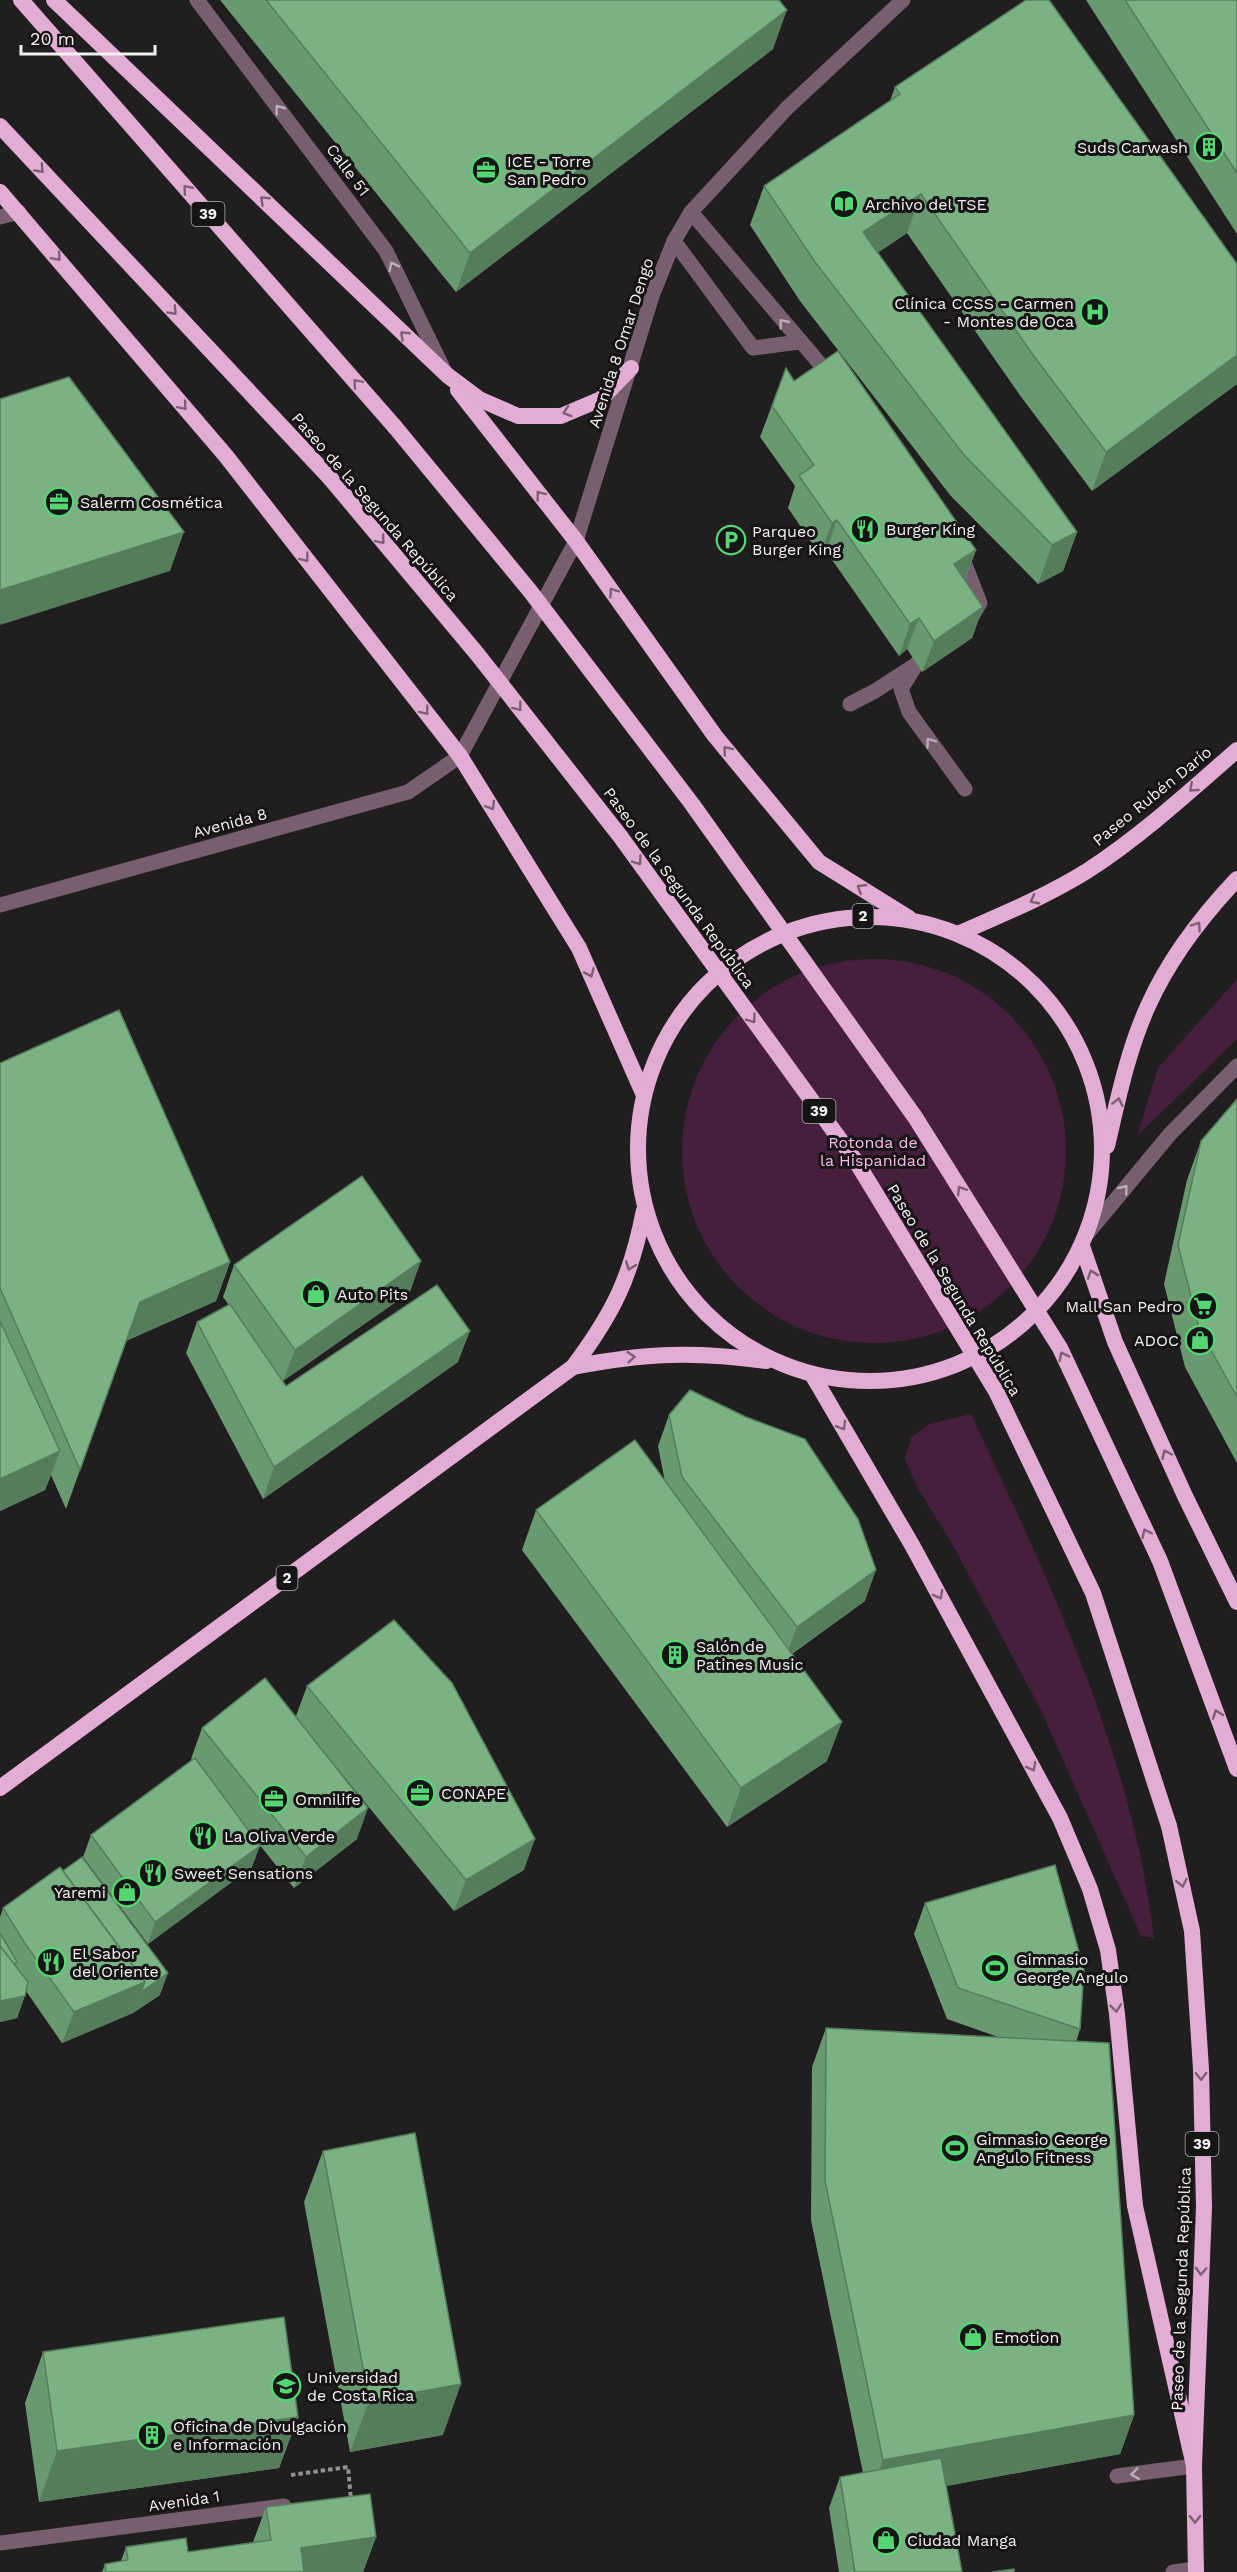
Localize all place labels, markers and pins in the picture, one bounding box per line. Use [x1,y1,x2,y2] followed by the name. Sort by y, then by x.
[1193,131,1225,163] building icon: Suds Carwash
[1077,138,1188,157] place label: Suds Carwash
[507,152,591,189] place label: ICE - Torre San Pedro
[470,154,502,186] office icon: ICE - Torre San Pedro
[828,188,860,220] library icon: Archivo del TSE
[865,195,987,214] place label: Archivo del TSE
[894,294,1074,331] place label: Clínica CCSS - Carmen - Montes de Oca
[1079,296,1111,328] hospital icon: Clínica CCSS - Carmen - Montes de Oca
[43,486,75,518] office icon: Salerm Cosmética
[80,493,223,512] place label: Salerm Cosmética
[849,513,881,545] restaurant icon: Burger King
[886,520,975,539] place label: Burger King
[752,522,841,559] place label: Parqueo Burger King
[715,524,747,556] parking icon: Parqueo Burger King
[300,1278,332,1310] shop icon: Auto Pits
[337,1285,408,1304] place label: Auto Pits
[1187,1290,1219,1322] supermarket icon: Mall San Pedro
[1065,1297,1182,1316] place label: Mall San Pedro
[1184,1324,1216,1356] shop icon: ADOC
[1134,1331,1179,1350] place label: ADOC
[696,1637,804,1674] place label: Salón de Patines Music
[659,1639,691,1671] building icon: Salón de Patines Music
[404,1777,436,1809] office icon: CONAPE
[258,1783,290,1815] office icon: Omnilife
[441,1784,506,1803] place label: CONAPE
[295,1790,361,1809] place label: Omnilife
[187,1820,219,1852] restaurant icon: La Oliva Verde
[224,1827,335,1846] place label: La Oliva Verde
[137,1857,169,1889] restaurant icon: Sweet Sensations
[174,1864,313,1883] place label: Sweet Sensations
[111,1876,143,1908] shop icon: Yaremi
[54,1883,106,1902] place label: Yaremi
[72,1944,159,1981] place label: El Sabor del Oriente
[35,1946,67,1978] restaurant icon: El Sabor del Oriente
[1016,1950,1128,1987] place label: Gimnasio George Angulo
[979,1952,1011,1984] sports icon: Gimnasio George Angulo
[976,2130,1108,2167] place label: Gimnasio George Angulo Fitness
[939,2132,971,2164] sports icon: Gimnasio George Angulo Fitness
[957,2321,989,2353] shop icon: Emotion
[994,2328,1059,2347] place label: Emotion
[307,2368,414,2405] place label: Universidad de Costa Rica
[270,2370,302,2402] school or university icon: Universidad de Costa Rica
[173,2417,347,2454] place label: Oficina de Divulgación e Información
[136,2419,168,2451] building icon: Oficina de Divulgación e Información
[870,2524,902,2556] shop icon: Ciudad Manga
[907,2531,1017,2550] place label: Ciudad Manga

